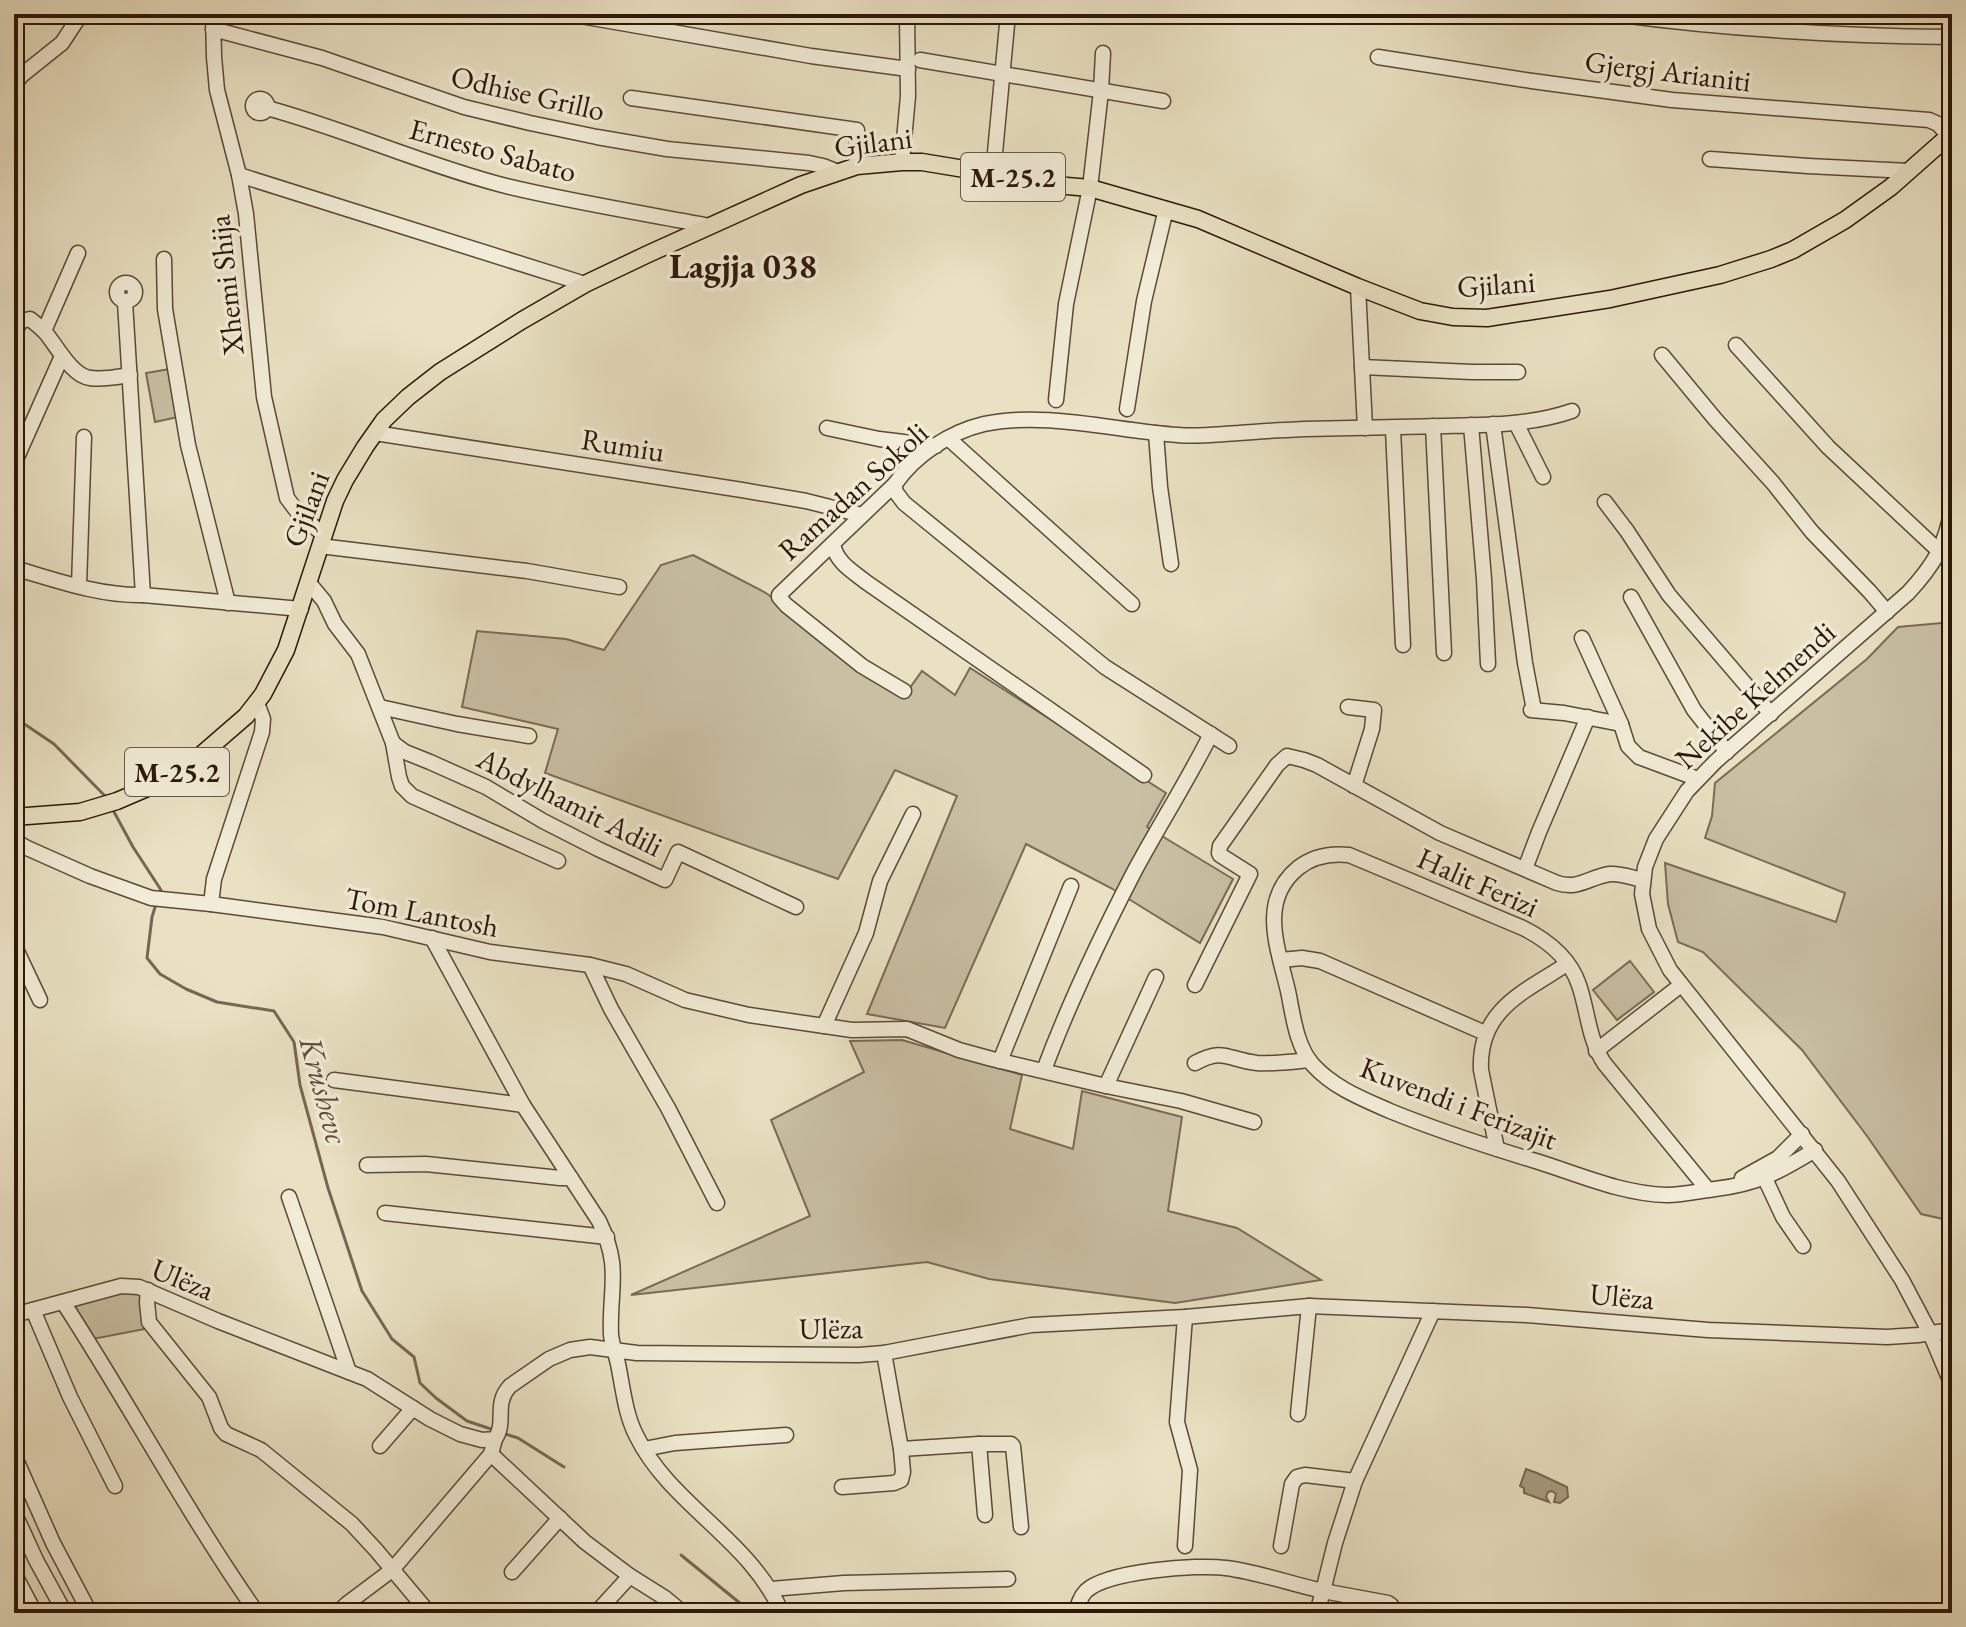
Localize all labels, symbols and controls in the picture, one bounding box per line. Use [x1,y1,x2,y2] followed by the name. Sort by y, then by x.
[1583,41,1753,101] street label: Gjergj Arianiti
[447,56,609,130] street label: Odhise Grillo
[405,109,581,191] street label: Ernesto Sabato
[832,118,914,166] street label: Gjilani
[961,153,1065,201] road number: M-25.2
[199,213,253,358] street label: Xhemi Shija
[669,244,817,288] district label: Lagjja 038
[1456,262,1536,306] street label: Gjilani
[770,413,936,569] street label: Ramadan Sokoli
[579,419,668,471] street label: Rumiu
[274,465,338,553] street label: Gjilani
[1667,613,1843,777] street label: Nekibe Kelmendi
[470,738,669,865] street label: Abdylhamit Adili
[125,748,229,796] road number: M-25.2
[1411,838,1545,926] street label: Halit Ferizi
[342,878,502,946] street label: Tom Lantosh
[289,1031,359,1149] water label: Krushevc
[1355,1048,1564,1159] street label: Kuvendi i Ferizajit
[146,1249,220,1309] street label: Ulëza
[1588,1274,1656,1318] street label: Ulëza
[799,1308,864,1348] street label: Ulëza

